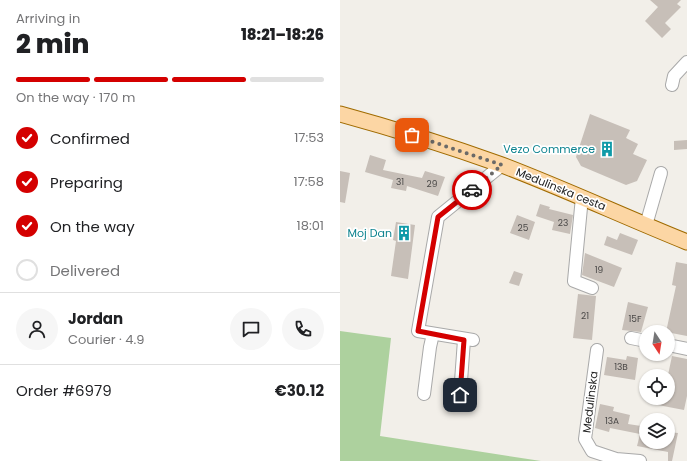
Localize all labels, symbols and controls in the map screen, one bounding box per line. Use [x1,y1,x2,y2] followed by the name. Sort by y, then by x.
[16,9,80,28] text: Arriving in
[241,24,324,45] text: 18:21–18:26
[16,26,89,62] text: 2 min
[16,88,135,107] text: On the way · 170 m
[395,118,429,152] pin
[401,124,423,146] icon: bag
[16,127,38,149] icon: check
[50,128,130,149] text: Confirmed
[294,128,324,147] text: 17:53
[598,140,616,158] building icon: Vezo Commerce
[503,141,595,157] place label: Vezo Commerce
[514,164,608,214] street label: Medulinska cesta
[452,170,492,210] courier
[16,171,38,193] icon: check
[50,172,123,193] text: Preparing
[294,172,324,191] text: 17:58
[396,176,404,188] house number: 31
[427,178,438,190] house number: 29
[461,179,483,201] icon: car
[16,215,38,237] icon: check
[50,216,135,237] text: On the way
[297,216,324,235] text: 18:01
[558,217,568,229] house number: 23
[518,222,529,234] house number: 25
[395,224,413,242] building icon: Moj Dan
[348,225,392,241] place label: Moj Dan
[50,260,120,281] text: Delivered
[595,264,604,276] house number: 19
[16,308,58,350] button: person
[68,308,123,329] text: Jordan
[230,308,272,350] button: chat
[282,308,324,350] button: phone
[581,310,589,322] house number: 21
[628,313,642,325] house number: 15F
[639,325,675,361] north arrow
[639,325,675,449] map controls
[68,330,144,349] text: Courier · 4.9
[614,361,628,373] house number: 13B
[639,369,675,405] button: locate
[578,370,602,434] street label: Medulinska
[443,378,477,412] pin
[16,380,112,401] text: Order #6979
[275,380,324,401] text: €30.12
[449,384,471,406] icon: home
[639,413,675,449] button: layers
[605,415,619,427] house number: 13A

